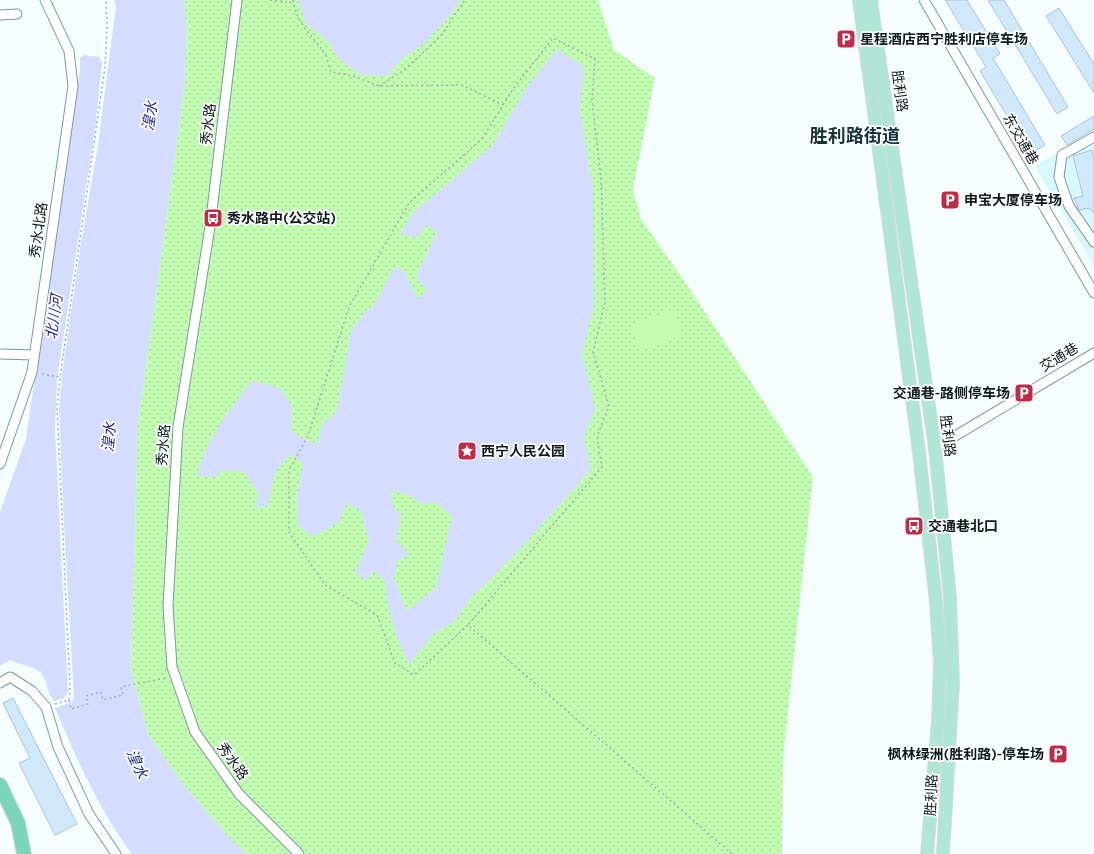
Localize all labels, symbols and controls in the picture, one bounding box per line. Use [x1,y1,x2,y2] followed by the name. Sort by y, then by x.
[835,28,857,50] parking icon: 星程酒店西宁胜利店停车场
[860,31,1028,48] place label: 星程酒店西宁胜利店停车场
[888,69,911,113] street label: 胜利路
[139,99,161,132] water label: 湟水
[198,102,219,146] street label: 秀水路
[999,111,1042,168] street label: 东交通巷
[810,125,900,147] district label: 胜利路街道
[939,189,961,211] parking icon: 申宝大厦停车场
[964,192,1062,209] place label: 申宝大厦停车场
[26,201,51,259] street label: 秀水北路
[202,207,224,229] bus stop icon: 秀水路中(公交站)
[227,210,336,227] place label: 秀水路中(公交站)
[42,291,66,341] water label: 北川河
[1037,339,1082,376] street label: 交通巷
[1013,382,1035,404] parking icon: 交通巷-路侧停车场
[893,385,1010,402] place label: 交通巷-路侧停车场
[937,414,958,458] street label: 胜利路
[99,420,119,453] water label: 湟水
[153,423,174,467] street label: 秀水路
[456,440,478,462] place icon: 西宁人民公园
[481,443,565,460] place label: 西宁人民公园
[903,515,925,537] bus stop icon: 交通巷北口
[928,518,998,535] place label: 交通巷北口
[214,739,252,783] street label: 秀水路
[1047,743,1069,765] parking icon: 枫林绿洲(胜利路)-停车场
[888,746,1044,763] place label: 枫林绿洲(胜利路)-停车场
[123,747,152,782] water label: 湟水
[922,774,941,816] street label: 胜利路

